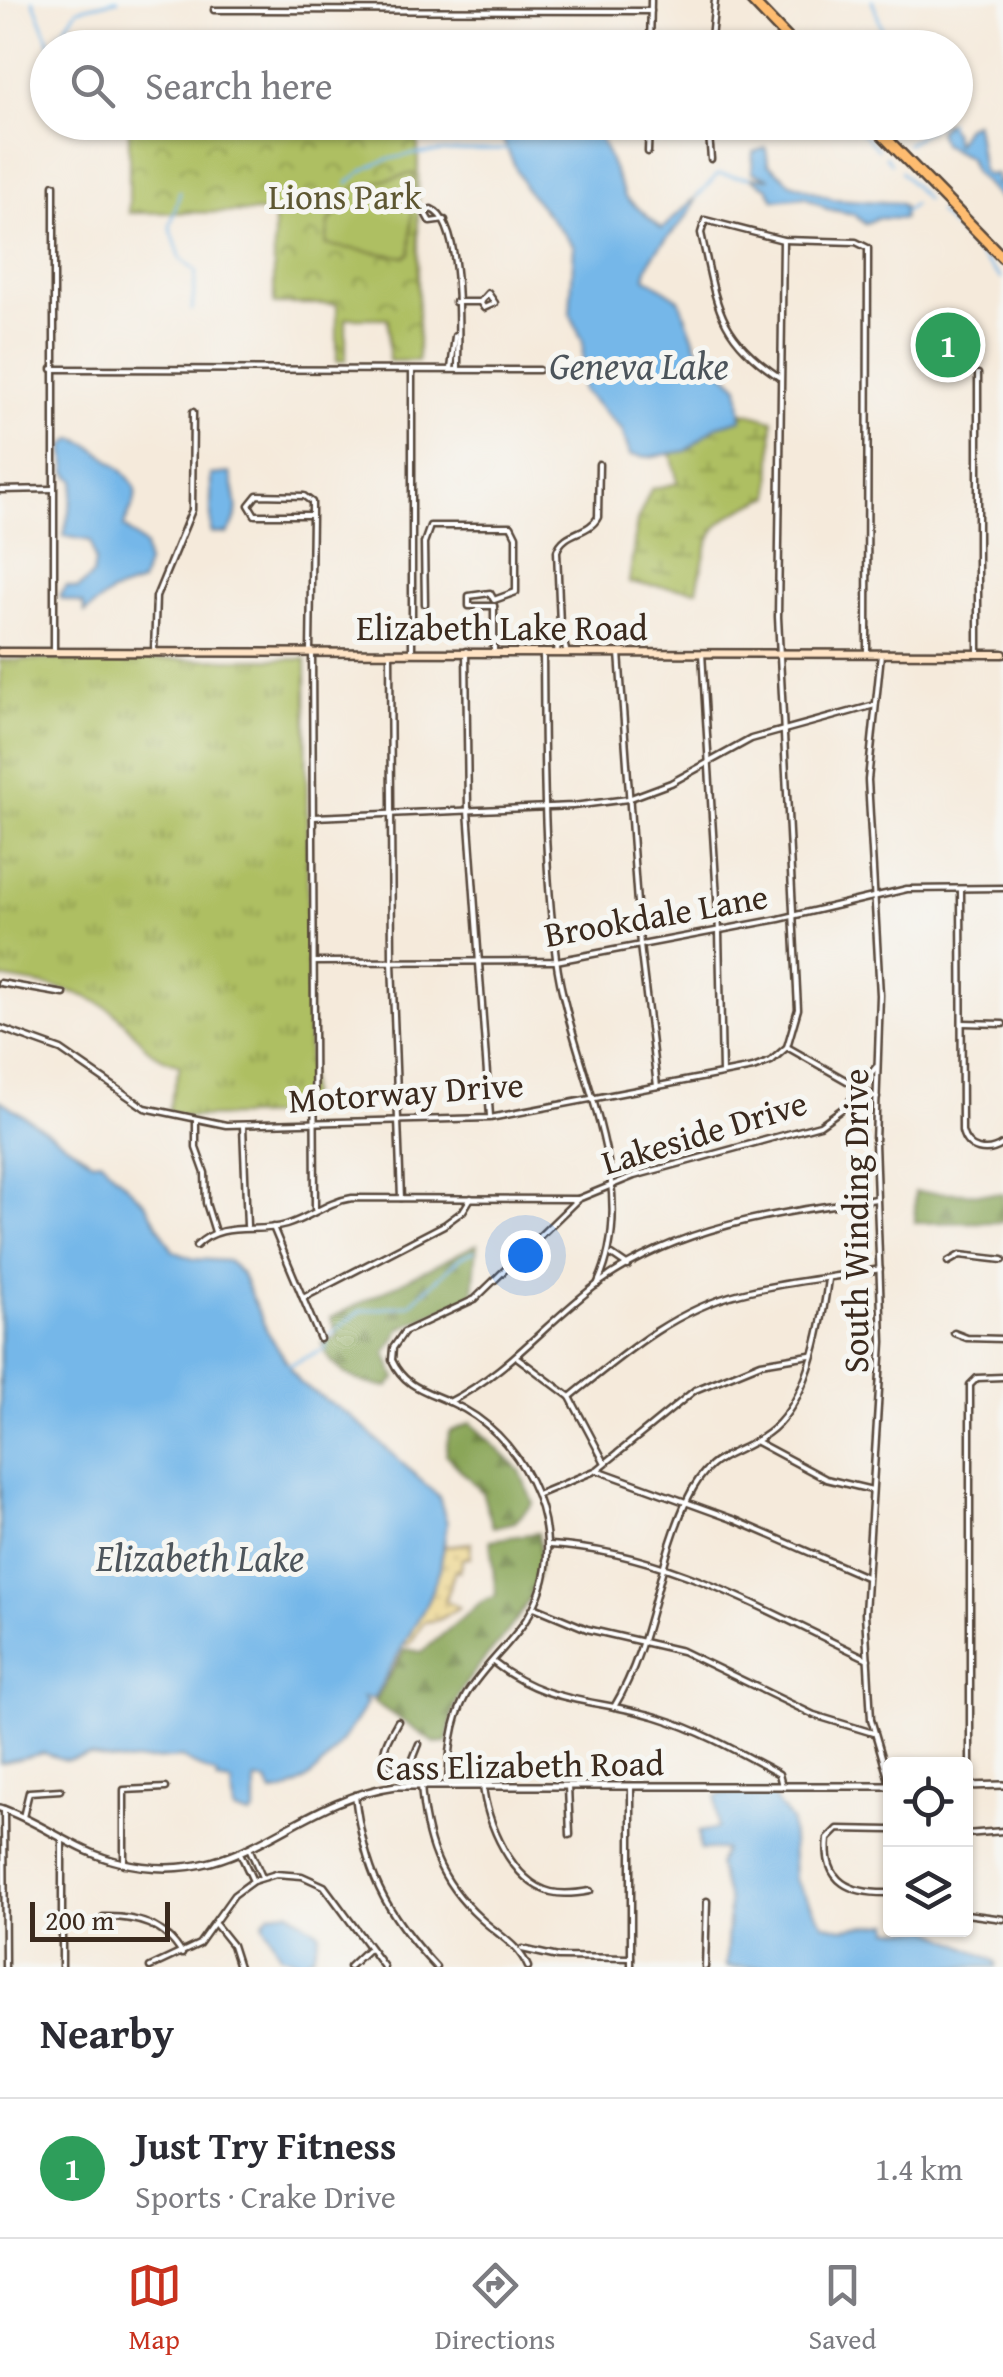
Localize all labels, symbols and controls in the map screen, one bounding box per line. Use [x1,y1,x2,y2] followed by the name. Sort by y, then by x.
[30,30,973,140] search box
[145,57,333,113] text: Search here
[65,58,120,113] icon: search
[268,171,422,222] park label: Lions Park
[916,308,980,382] pin: 1
[549,337,729,393] water label: Geneva Lake
[356,602,648,653] street label: Elizabeth Lake Road
[540,870,772,960] street label: Brookdale Lane
[287,1058,525,1126] street label: Motorway Drive
[830,1069,881,1373] street label: South Winding Drive
[595,1077,813,1187] street label: Lakeside Drive
[500,1230,551,1281] your location
[95,1529,304,1585] water label: Elizabeth Lake
[376,1737,665,1793] street label: Cass Elizabeth Road
[883,1757,973,1937] map controls
[883,1757,973,1847] button: locate
[883,1847,973,1937] button: layers
[30,1897,170,1942] scale bar
[45,1899,114,1940] text: 200 m
[40,2002,174,2063] text: Nearby
[135,2117,396,2173] text: Just Try Fitness
[64,2145,81,2192] text: 1
[875,2145,963,2192] text: 1.4 km
[135,2173,396,2220] text: Sports · Crake Drive
[127,2258,182,2359] tab: Map
[435,2258,555,2359] tab: Directions
[809,2258,876,2359] tab: Saved

